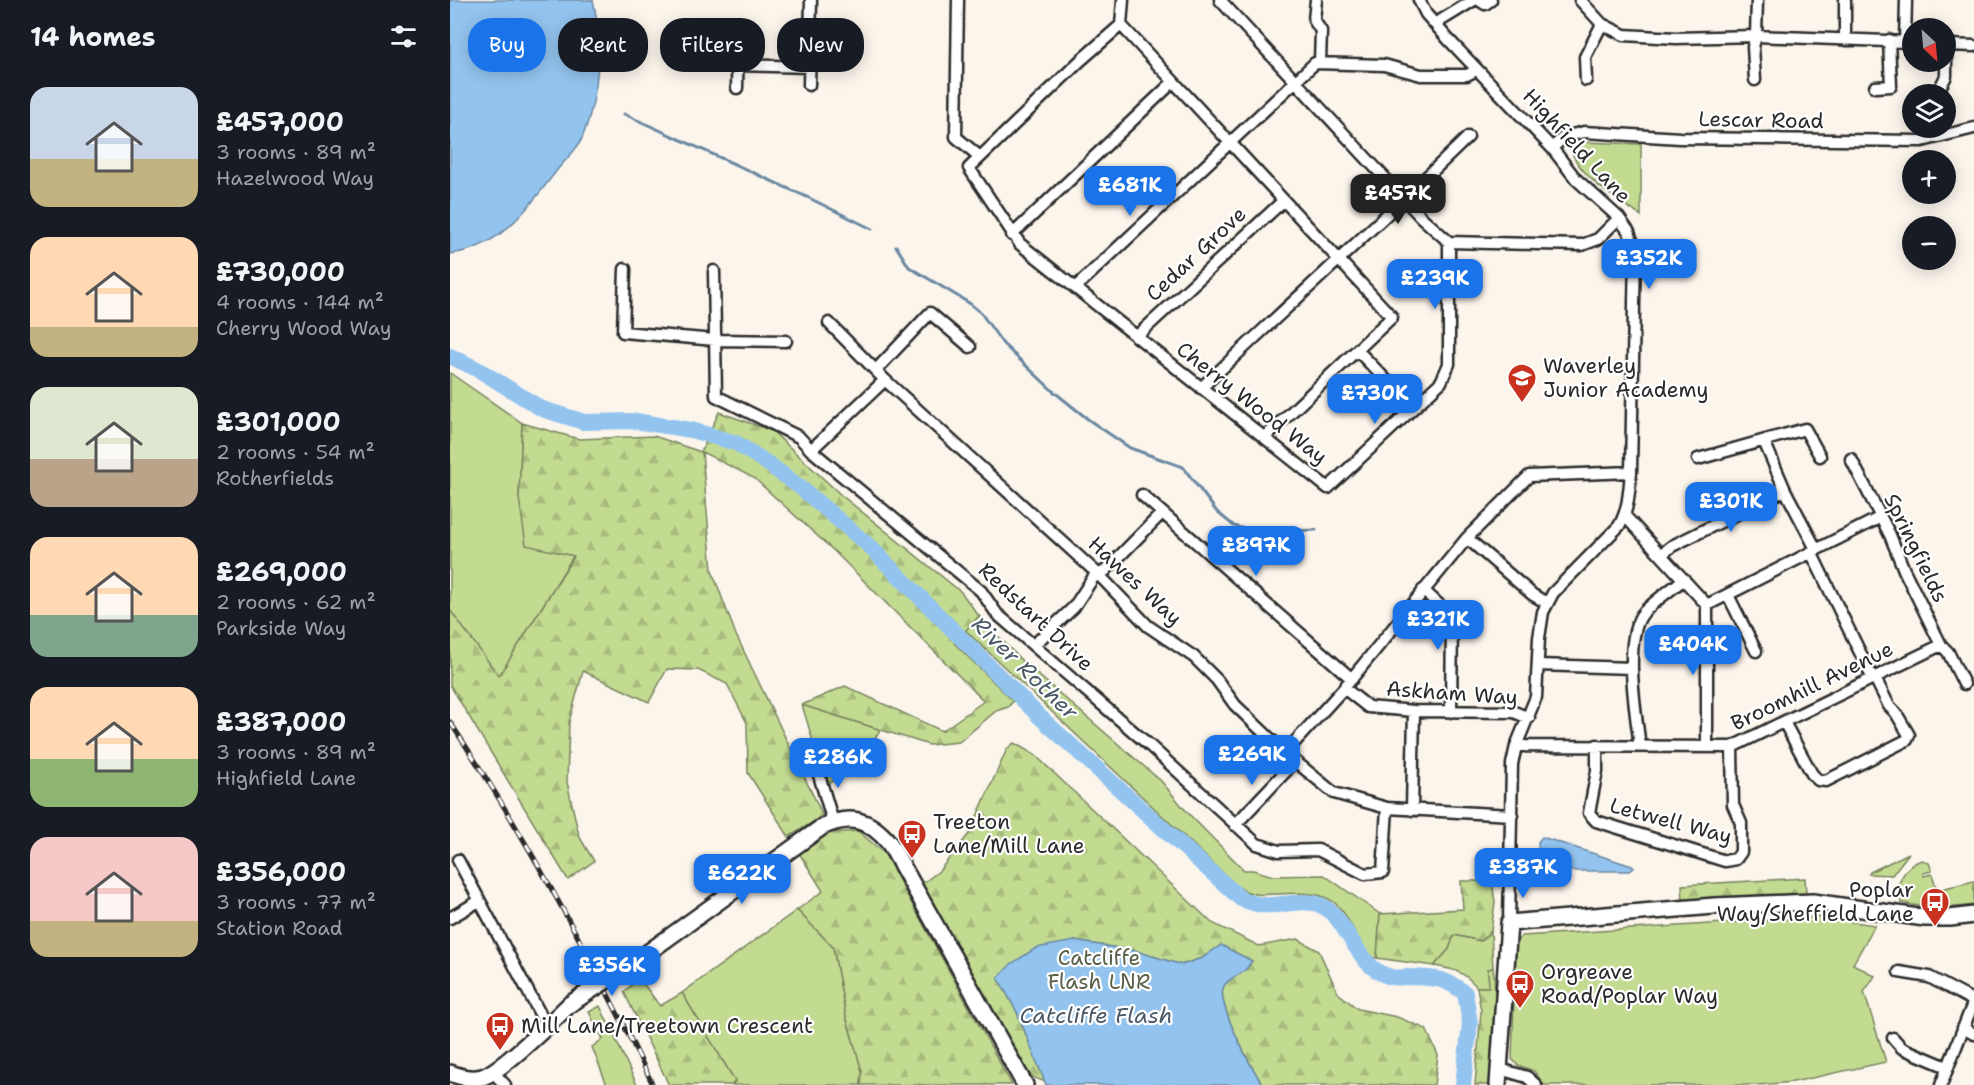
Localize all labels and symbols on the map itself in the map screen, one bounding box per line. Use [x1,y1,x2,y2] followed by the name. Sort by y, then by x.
[1902,18,1956,72] north arrow
[1516,83,1638,209] street label: Highfield Lane
[1698,105,1824,135] street label: Lescar Road
[1088,166,1172,217] pin: £681K
[1356,174,1440,225] pin: £457K
[1140,200,1252,308] street label: Cedar Grove
[1607,239,1691,290] pin: £352K
[1393,259,1477,310] pin: £239K
[1171,335,1333,471] street label: Cherry Wood Way
[1543,352,1709,404] place label: Waverley Junior Academy
[1506,362,1538,404] school or university icon: Waverley Junior Academy
[1333,374,1417,425] pin: £730K
[1689,482,1773,533] pin: £301K
[1878,489,1954,607] street label: Springfields
[1214,526,1298,577] pin: £897K
[1082,530,1188,632] street label: Hawes Way
[973,556,1099,678] street label: Redstart Drive
[1396,600,1480,651] pin: £321K
[966,610,1085,727] water label: River Rother
[1651,625,1735,676] pin: £404K
[1726,635,1898,737] street label: Broomhill Avenue
[1385,674,1519,712] street label: Askham Way
[1210,735,1294,786] pin: £269K
[796,738,880,789] pin: £286K
[1607,791,1735,851] street label: Letwell Way
[933,808,1085,860] place label: Treeton Lane/Mill Lane
[896,818,928,860] bus stop icon: Treeton Lane/Mill Lane
[1481,848,1565,899] pin: £387K
[700,854,784,905] pin: £622K
[1717,876,1914,928] place label: Poplar Way/Sheffield Lane
[1919,886,1951,928] bus stop icon: Poplar Way/Sheffield Lane
[1048,944,1150,996] park label: Catcliffe Flash LNR
[570,946,654,997] pin: £356K
[1541,958,1718,1010] place label: Orgreave Road/Poplar Way
[1504,968,1536,1010] bus stop icon: Orgreave Road/Poplar Way
[1019,1001,1173,1030] water label: Catcliffe Flash
[484,1010,516,1052] bus stop icon: Mill Lane/Treetown Crescent
[521,1012,813,1040] place label: Mill Lane/Treetown Crescent

